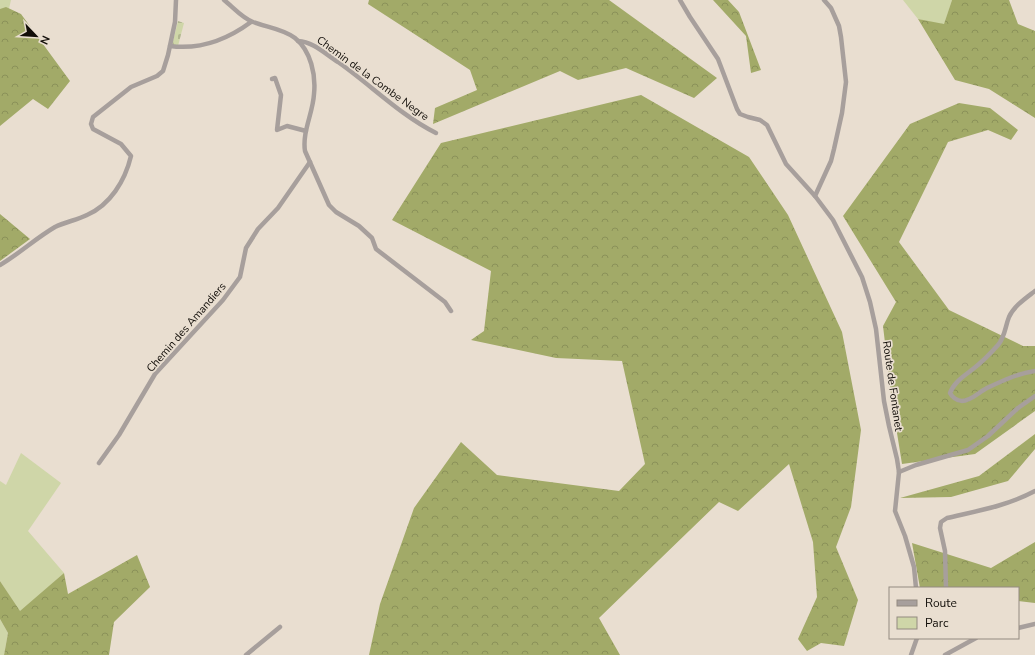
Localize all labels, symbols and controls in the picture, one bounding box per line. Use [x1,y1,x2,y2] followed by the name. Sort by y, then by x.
[16,16,56,56] north arrow
[36,33,53,47] text: N
[314,33,432,124] street label: Chemin de la Combe Negre
[143,279,230,375] street label: Chemin des Amandiers
[879,340,906,432] street label: Route de Fontanet
[889,587,1019,639] legend
[925,595,957,611] text: Route
[925,615,949,631] text: Parc

